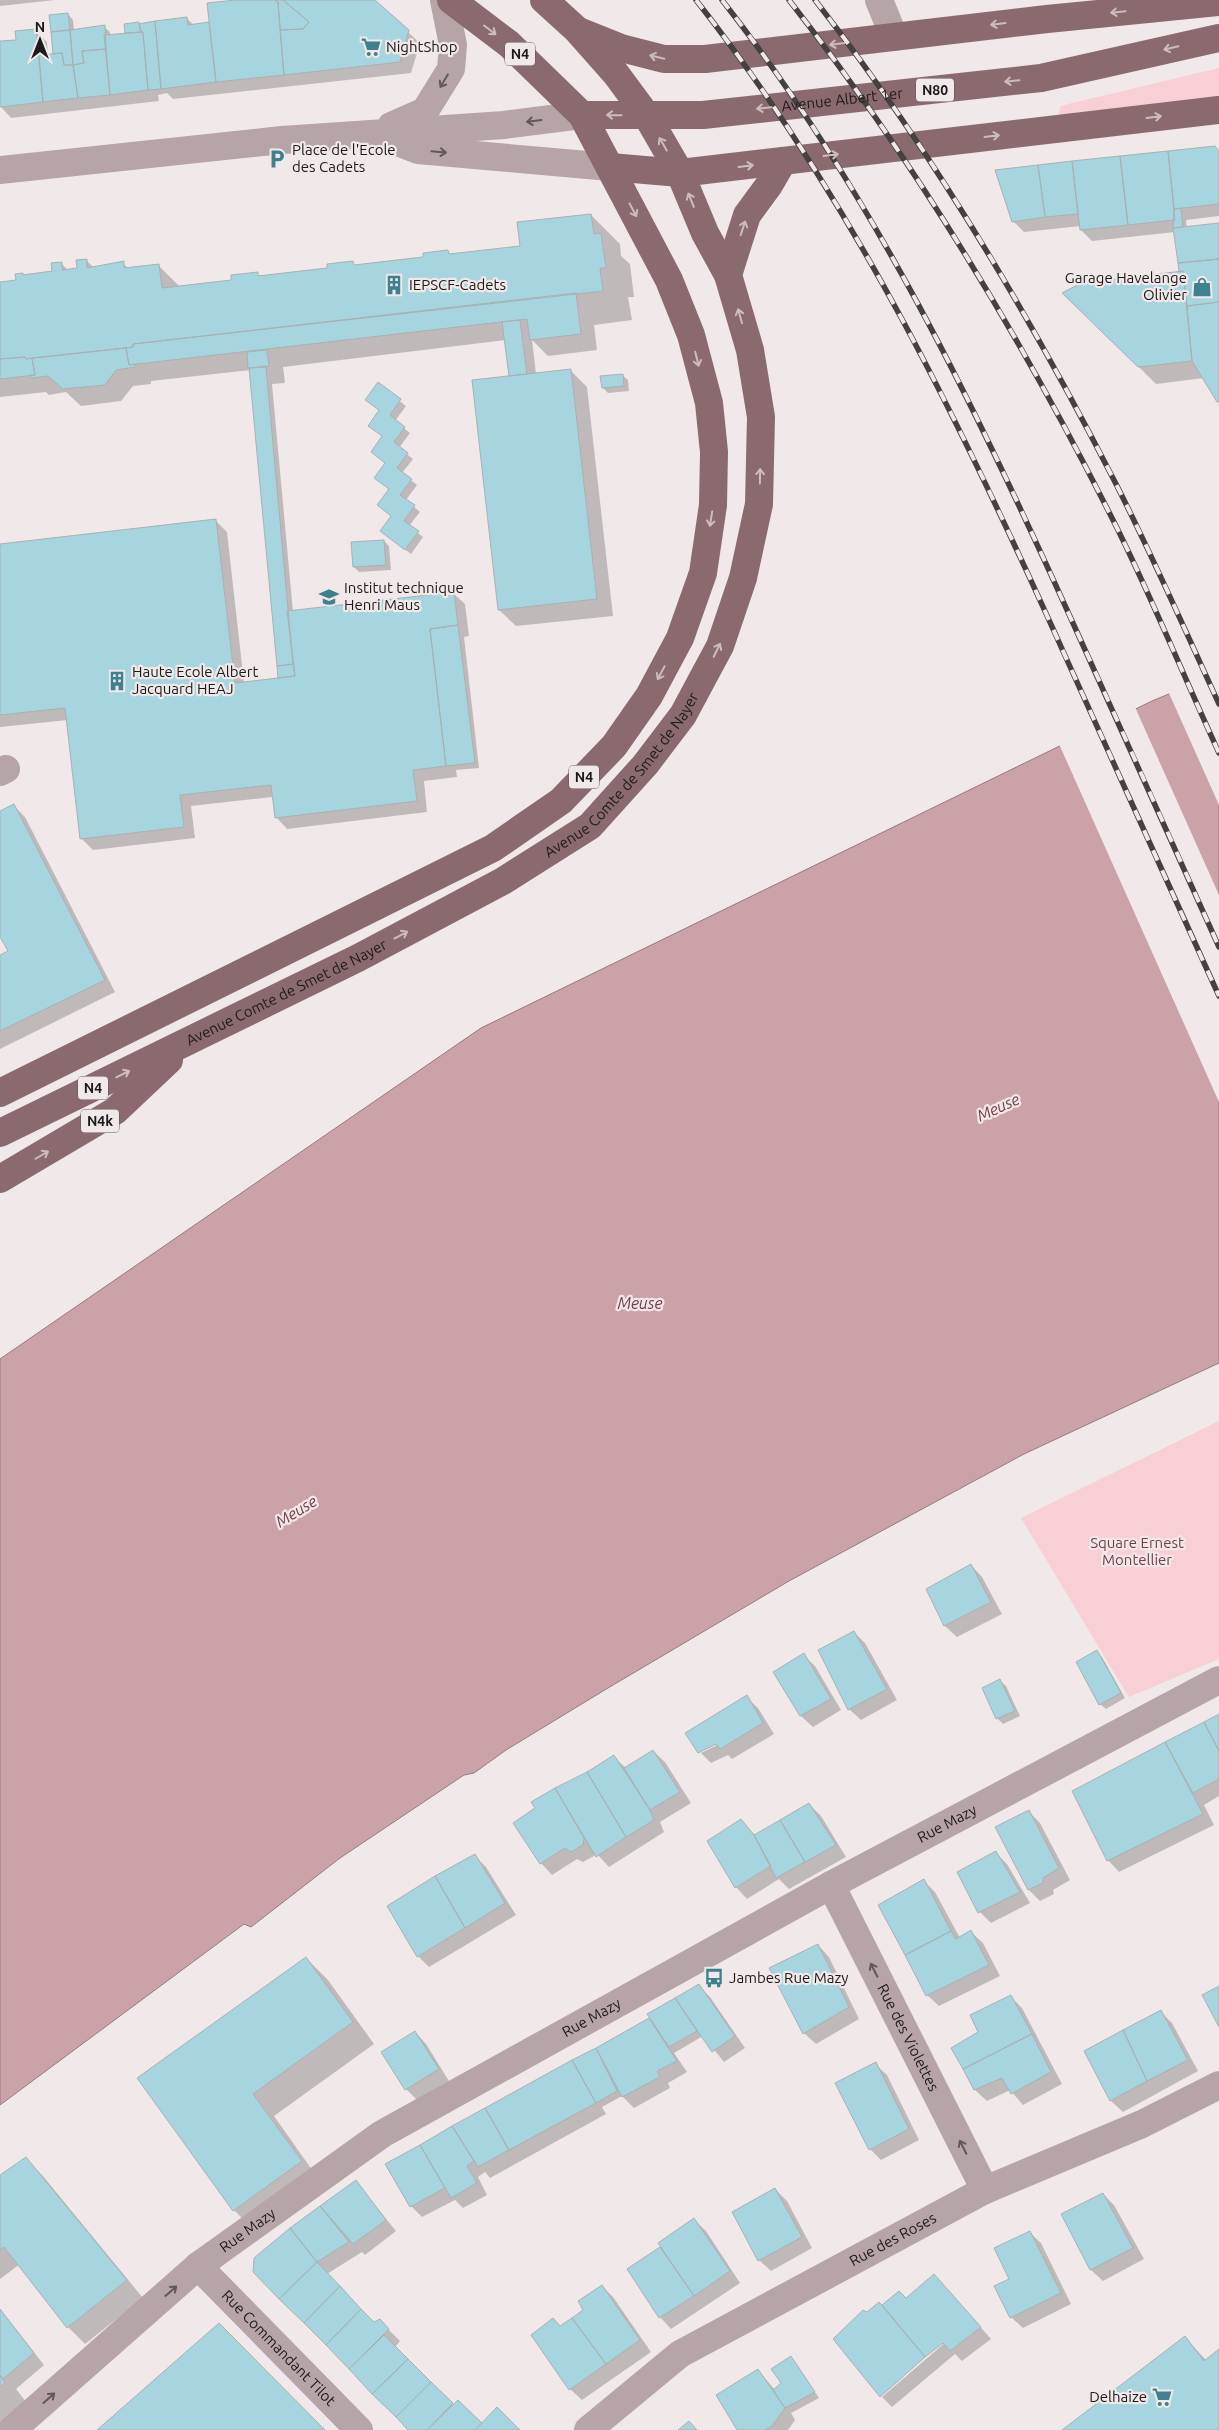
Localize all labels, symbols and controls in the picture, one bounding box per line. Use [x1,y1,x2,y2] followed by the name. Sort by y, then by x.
[1111,7,1127,17] one-way arrow
[15,15,65,65] north arrow
[35,19,45,35] text: N
[990,19,1006,29] one-way arrow
[483,24,496,35] one-way arrow
[360,36,382,58] supermarket icon: NightShop
[386,38,457,55] place label: NightShop
[829,39,845,49] one-way arrow
[505,42,535,66] road number: N4
[1164,44,1180,53] one-way arrow
[649,51,665,61] one-way arrow
[438,73,448,87] one-way arrow
[1005,76,1021,86] one-way arrow
[916,78,954,102] road number: N80
[780,84,904,114] street label: Avenue Albert 1er
[756,103,772,113] one-way arrow
[607,110,623,120] one-way arrow
[1145,112,1161,122] one-way arrow
[526,116,542,126] one-way arrow
[984,131,1000,141] one-way arrow
[658,137,668,152] one-way arrow
[292,141,396,175] place label: Place de l'Ecole des Cadets
[431,147,447,156] one-way arrow
[266,148,288,170] parking icon: Place de l'Ecole des Cadets
[823,150,839,160] one-way arrow
[738,160,754,170] one-way arrow
[686,193,696,208] one-way arrow
[629,202,638,217] one-way arrow
[738,221,748,237] one-way arrow
[1065,269,1187,303] place label: Garage Havelange Olivier
[383,274,405,296] building icon: IEPSCF-Cadets
[409,276,506,293] place label: IEPSCF-Cadets
[1191,276,1213,298] shop icon: Garage Havelange Olivier
[734,309,744,325] one-way arrow
[693,350,703,366] one-way arrow
[755,469,765,485] one-way arrow
[705,511,715,527] one-way arrow
[344,579,464,613] place label: Institut technique Henri Maus
[318,586,340,608] school or university icon: Institut technique Henri Maus
[713,643,722,658] one-way arrow
[132,663,258,697] place label: Haute Ecole Albert Jacquard HEAJ
[656,665,665,680] one-way arrow
[106,670,128,692] building icon: Haute Ecole Albert Jacquard HEAJ
[541,689,702,861] street label: Avenue Comte de Smet de Nayer
[569,766,599,789] road number: N4
[394,930,409,940] one-way arrow
[183,935,390,1049] street label: Avenue Comte de Smet de Nayer
[115,1069,130,1078] one-way arrow
[78,1076,108,1100] road number: N4
[974,1090,1022,1124] water label: Meuse
[81,1110,119,1132] road number: N4k
[34,1149,49,1159] one-way arrow
[618,1294,663,1312] water label: Meuse
[272,1491,320,1531] water label: Meuse
[1090,1534,1184,1568] park label: Square Ernest Montellier
[914,1801,979,1846] street label: Rue Mazy
[869,1963,879,1978] one-way arrow
[703,1967,725,1989] bus stop icon: Jambes Rue Mazy
[729,1969,849,1986] place label: Jambes Rue Mazy
[874,1981,943,2094] street label: Rue des Violettes
[559,1994,624,2040] street label: Rue Mazy
[958,2139,968,2154] one-way arrow
[216,2204,278,2256] street label: Rue Mazy
[846,2209,939,2269] street label: Rue des Roses
[164,2285,177,2296] one-way arrow
[218,2286,339,2409] street label: Rue Commandant Tilot
[1151,2386,1173,2408] supermarket icon: Delhaize
[1089,2388,1147,2405] place label: Delhaize
[42,2392,55,2404] one-way arrow

